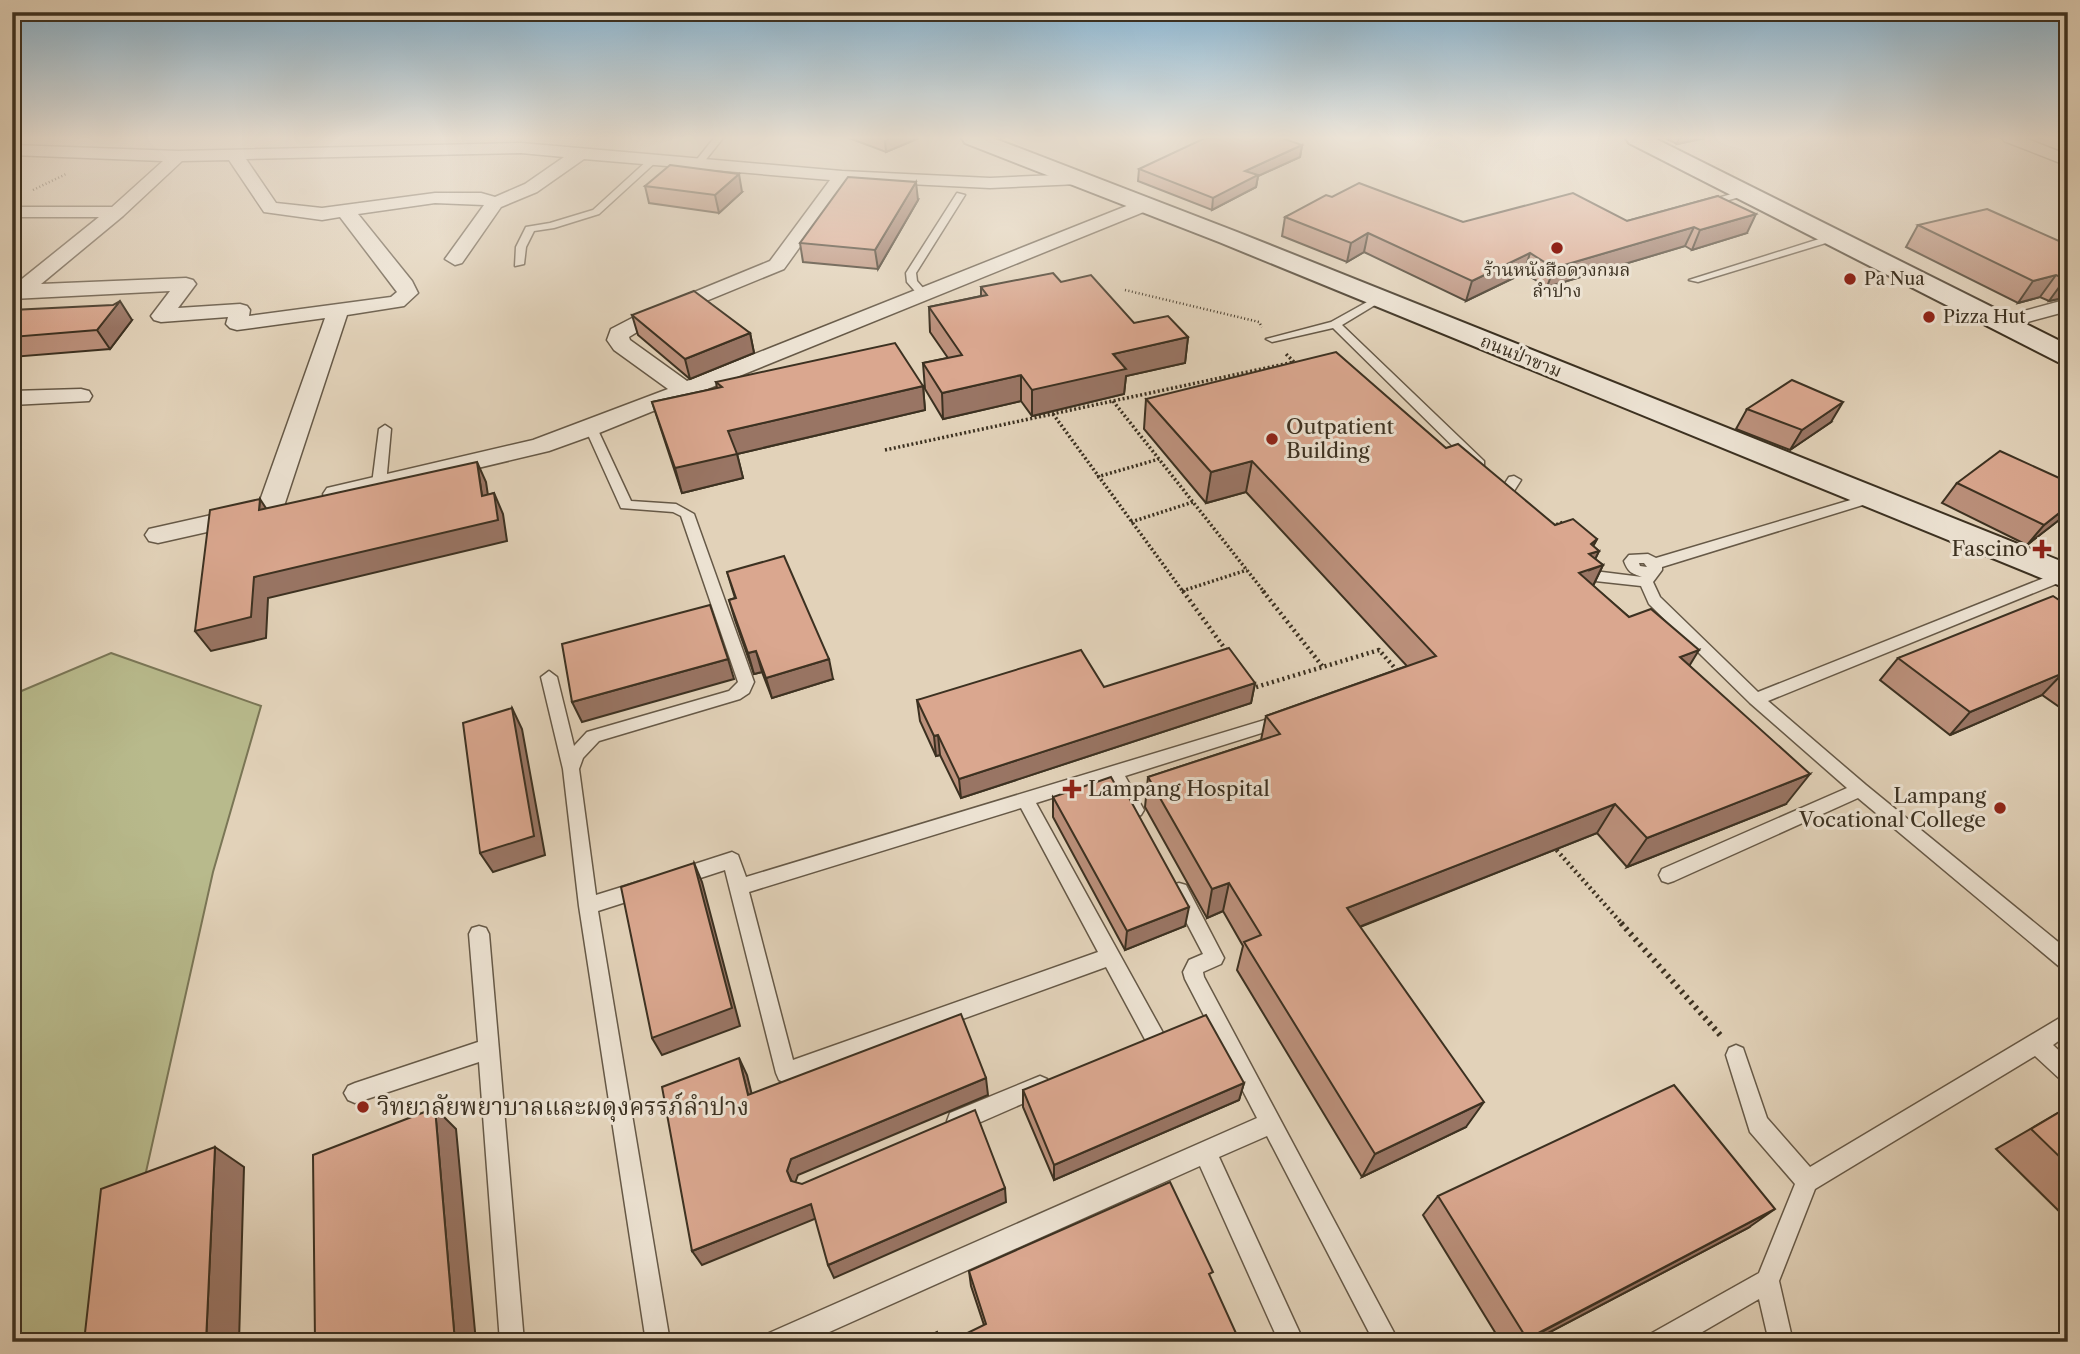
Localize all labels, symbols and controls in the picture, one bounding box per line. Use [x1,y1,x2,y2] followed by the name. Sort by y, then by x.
[1549,240,1565,256] marker: ร้านหนังสือดวงกมล ลำปาง
[1484,259,1630,302] place label: ร้านหนังสือดวงกมล ลำปาง
[1864,268,1925,290] place label: Pa Nua
[1842,271,1858,287] marker: Pa Nua
[1943,306,2026,328] place label: Pizza Hut
[1921,309,1937,325] marker: Pizza Hut
[1477,330,1565,382] street label: ถนนป่าขาม
[1286,414,1395,463] place label: Outpatient Building
[1264,431,1280,447] marker: Outpatient Building
[1951,536,2028,561] place label: Fascino
[2034,541,2050,557] marker: Fascino
[1088,776,1270,801] place label: Lampang Hospital
[1062,779,1082,799] marker: Lampang Hospital
[1798,783,1987,832] place label: Lampang Vocational College
[1992,800,2008,816] marker: Lampang Vocational College
[377,1091,749,1122] place label: วิทยาลัยพยาบาลและผดุงครรภ์ลําปาง
[355,1099,371,1115] marker: วิทยาลัยพยาบาลและผดุงครรภ์ลําปาง

